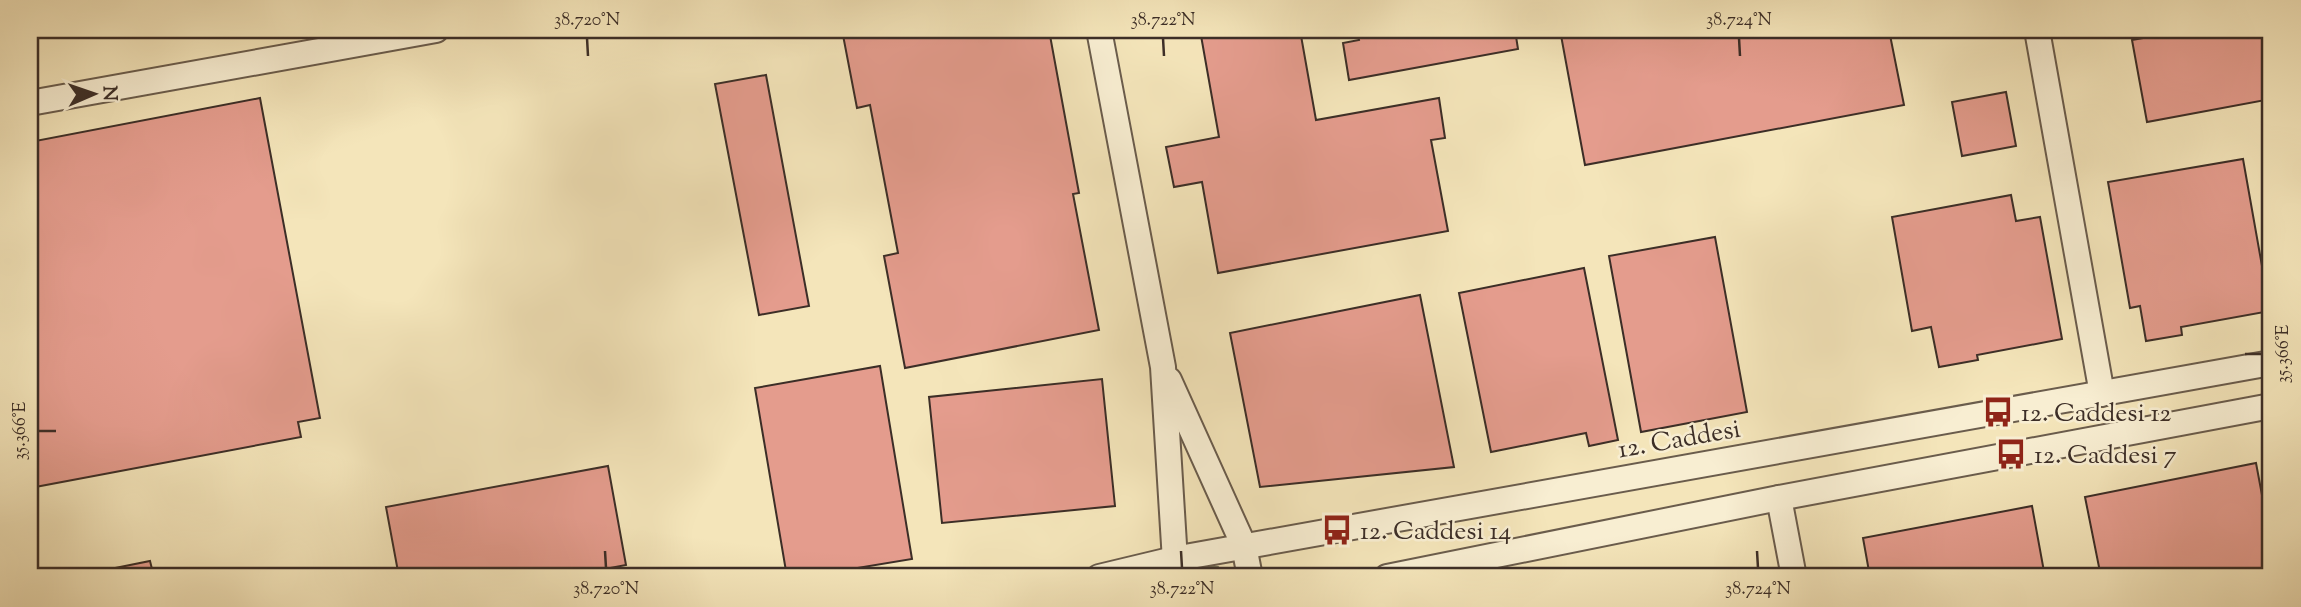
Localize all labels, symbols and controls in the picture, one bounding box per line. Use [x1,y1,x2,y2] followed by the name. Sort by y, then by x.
[554,8,620,34] text: 38.720°N
[1131,8,1195,34] text: 38.722°N
[1706,8,1772,34] text: 38.724°N
[60,60,130,130] north arrow
[95,85,122,102] text: N
[2271,325,2297,383] text: 35.366°E
[1981,395,2015,429] bus stop icon: 12. Caddesi 12
[2021,396,2171,433] place label: 12. Caddesi 12
[8,402,34,460] text: 35.366°E
[1615,411,1744,469] street label: 12. Caddesi
[1994,437,2028,471] bus stop icon: 12. Caddesi 7
[2034,438,2176,475] place label: 12. Caddesi 7
[1320,513,1354,547] bus stop icon: 12. Caddesi 14
[1360,514,1511,551] place label: 12. Caddesi 14
[573,577,639,603] text: 38.720°N
[1150,577,1214,603] text: 38.722°N
[1725,577,1791,603] text: 38.724°N

